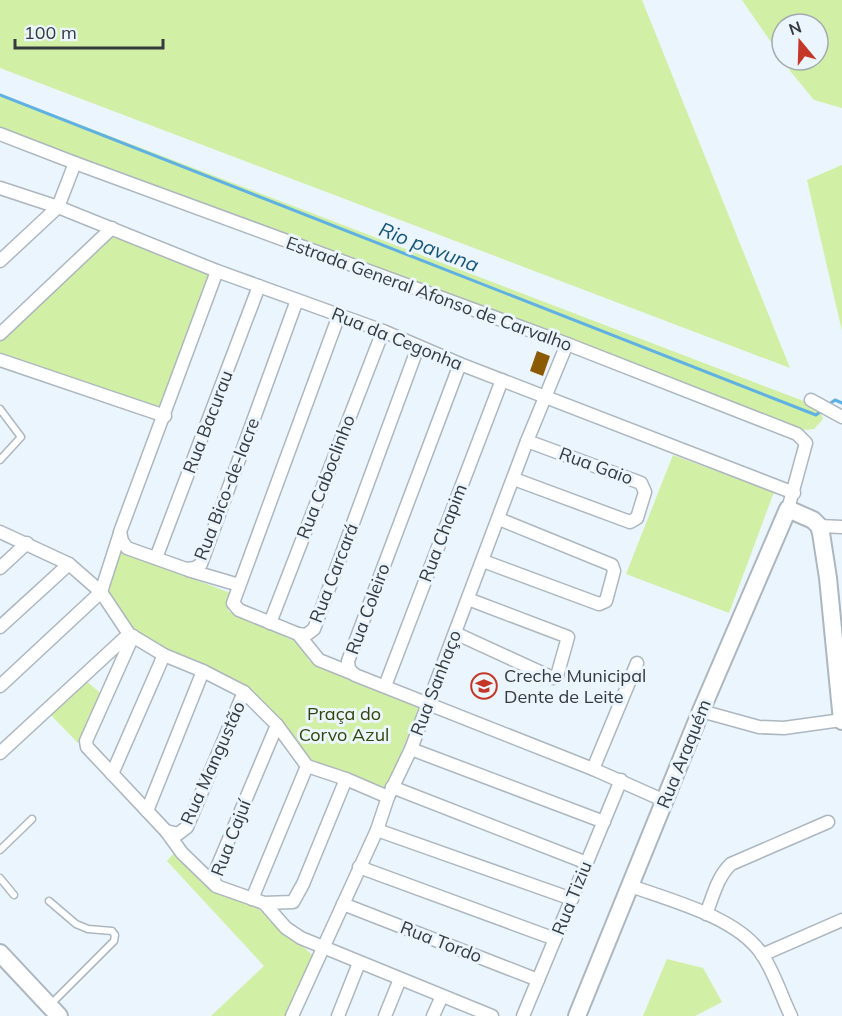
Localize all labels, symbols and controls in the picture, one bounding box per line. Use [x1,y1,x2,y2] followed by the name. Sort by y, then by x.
[15,12,164,50] scale bar
[770,12,830,72] north arrow
[786,16,804,39] text: N
[24,21,77,44] text: 100 m
[376,216,483,277] water label: Rio pavuna
[283,231,575,356] street label: Estrada General Afonso de Carvalho
[328,302,466,375] street label: Rua da Cegonha
[177,367,238,477] street label: Rua Bacurau
[291,412,360,542] street label: Rua Caboclinho
[189,414,264,563] street label: Rua Bico-de-lacre
[556,442,636,489] street label: Rua Gaio
[413,481,472,585] street label: Rua Chapim
[304,520,363,626] street label: Rua Carcará
[340,560,395,658] street label: Rua Coleiro
[405,627,466,739] street label: Rua Sanhaço
[504,664,646,708] place label: Creche Municipal Dente de Leite
[469,671,499,701] school or university icon: Creche Municipal Dente de Leite
[651,696,716,812] street label: Rua Araquém
[175,698,250,828] street label: Rua Mangustão
[299,702,389,746] park label: Praça do Corvo Azul
[205,795,256,879] street label: Rua Cajuí
[546,858,597,938] street label: Rua Tiziu
[397,915,485,968] street label: Rua Tordo

